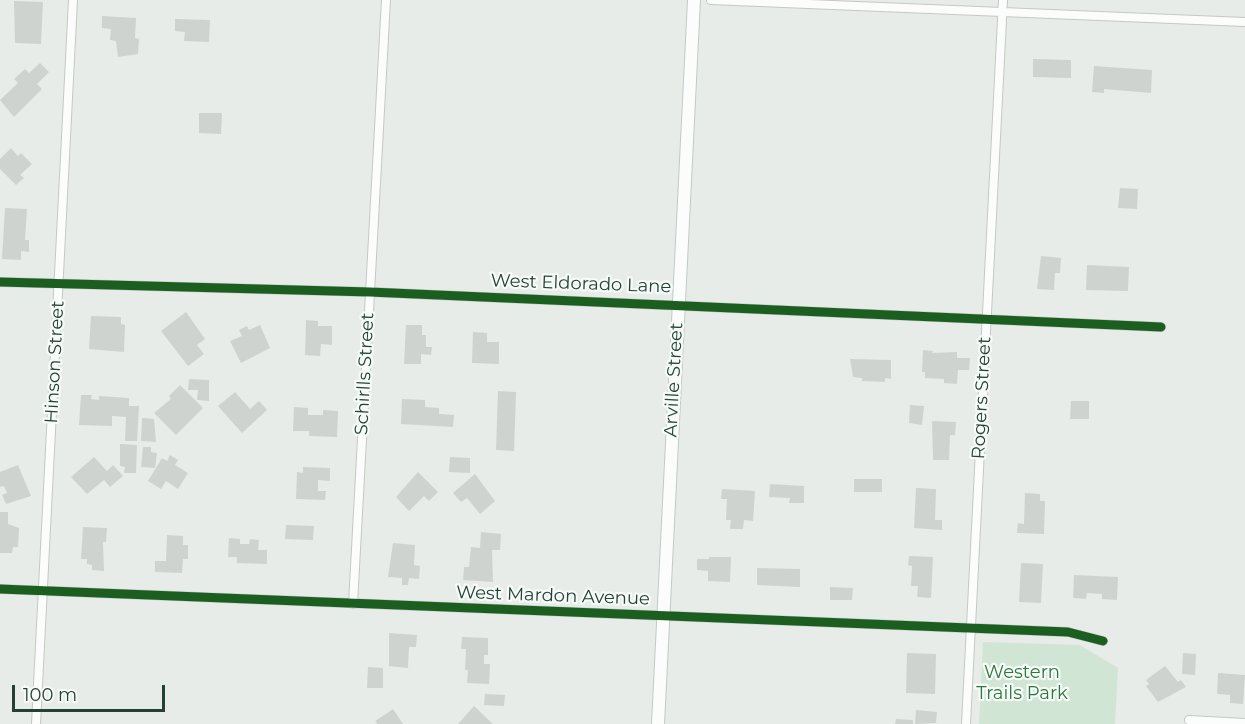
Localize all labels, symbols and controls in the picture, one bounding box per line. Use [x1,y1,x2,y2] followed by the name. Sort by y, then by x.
[490,270,672,298] street label: West Eldorado Lane
[41,300,69,424] street label: Hinson Street
[351,312,379,436] street label: Schirlls Street
[660,322,688,438] street label: Arville Street
[968,336,996,460] street label: Rogers Street
[456,582,650,610] street label: West Mardon Avenue
[976,662,1068,704] park label: Western Trails Park
[15,673,168,711] scale bar
[23,684,77,706] text: 100 m

